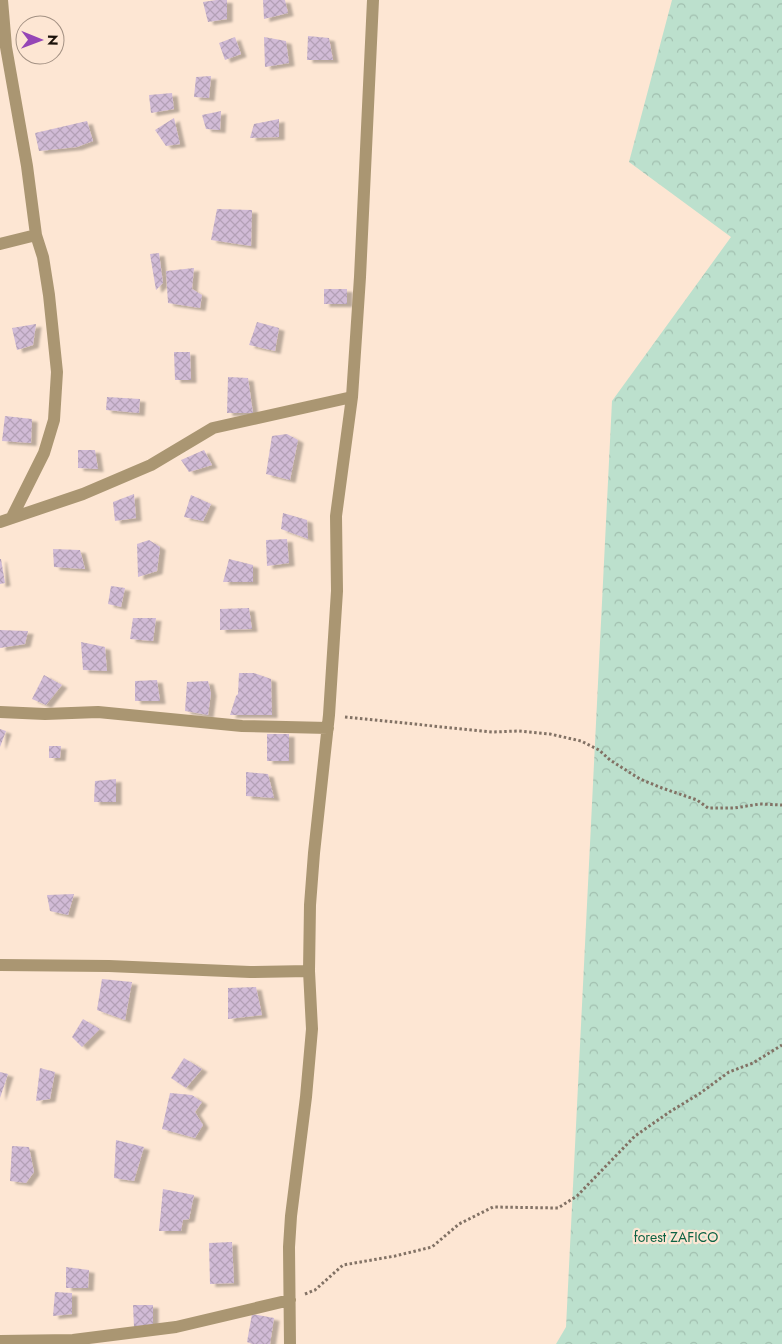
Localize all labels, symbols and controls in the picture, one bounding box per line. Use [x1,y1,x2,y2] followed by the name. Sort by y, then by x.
[15,15,65,65] north arrow
[43,34,63,46] text: N
[634,1227,718,1247] park label: forest ZAFICO

